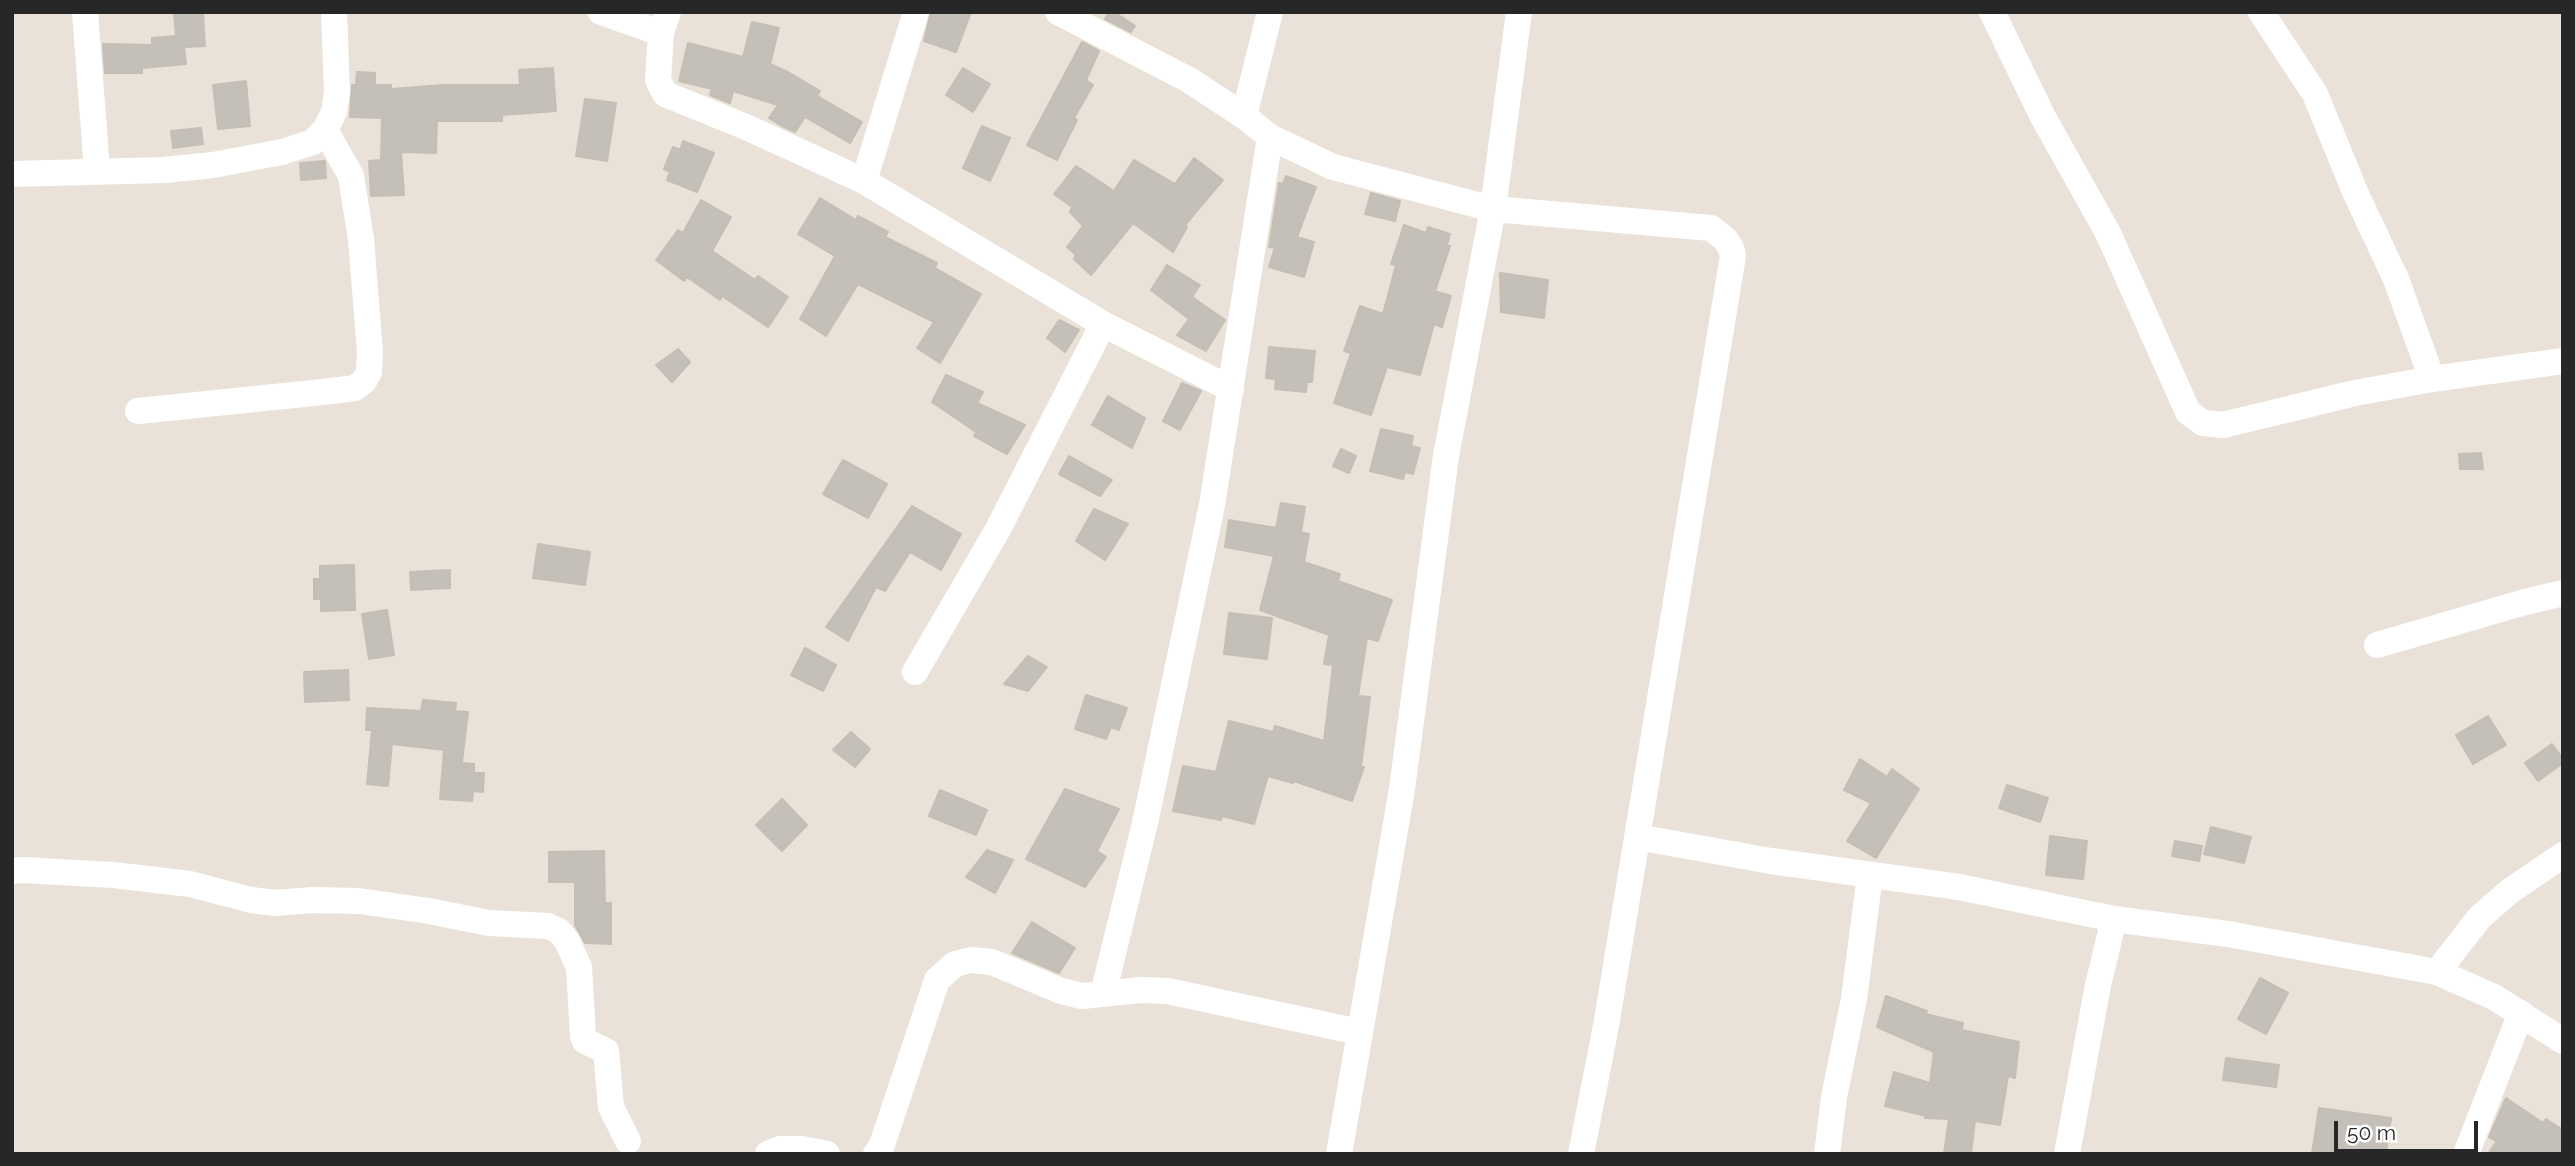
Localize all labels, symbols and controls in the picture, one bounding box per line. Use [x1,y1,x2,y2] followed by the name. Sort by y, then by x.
[2337,1106,2480,1150] scale bar
[2347,1120,2396,1145] text: 50 m

